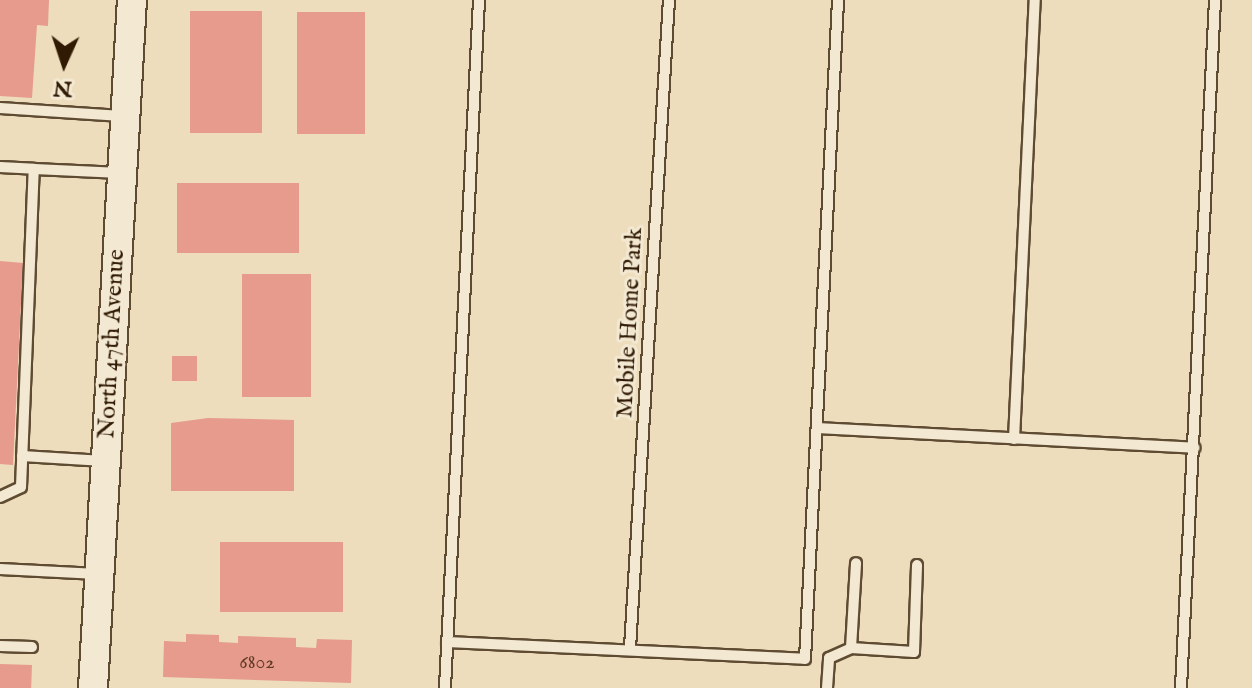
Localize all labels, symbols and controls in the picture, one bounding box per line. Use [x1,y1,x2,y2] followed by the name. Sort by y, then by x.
[24,24,104,104] north arrow
[53,73,73,102] text: N
[611,227,649,419] street label: Mobile Home Park
[93,248,131,440] street label: North 47th Avenue
[239,650,275,674] house number: 6802

